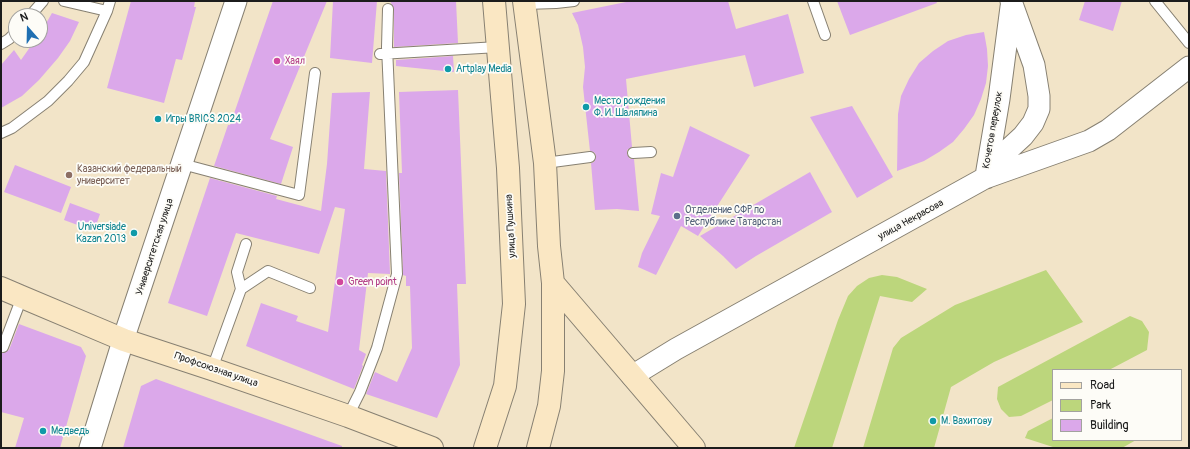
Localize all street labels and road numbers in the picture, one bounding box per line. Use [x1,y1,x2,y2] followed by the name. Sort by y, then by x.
[980,90,1006,170] street label: Кочетов переулок
[503,194,519,258] street label: улица Пушкина
[134,197,176,297] street label: Университетская улица
[876,197,946,243] street label: улица Некрасова
[173,350,259,390] street label: Профсоюзная улица

